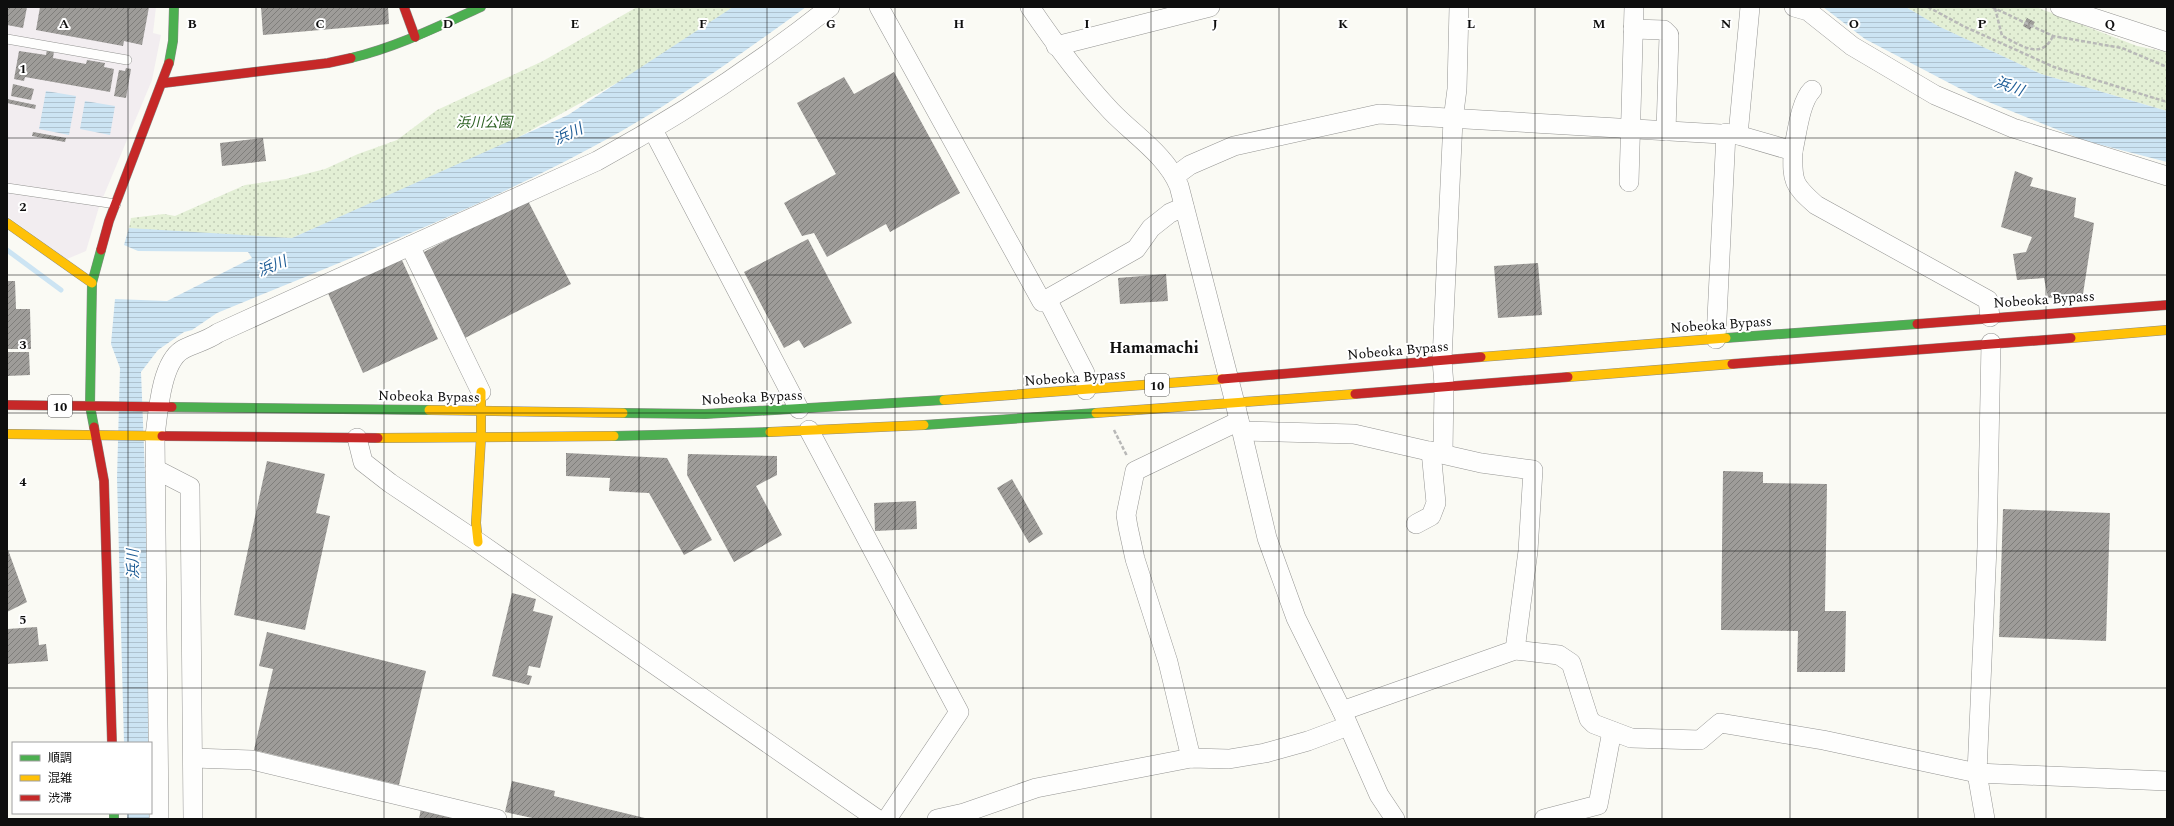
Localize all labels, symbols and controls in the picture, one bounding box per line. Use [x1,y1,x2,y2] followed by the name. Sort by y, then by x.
[59,14,69,34] text: A
[187,14,197,34] text: B
[315,14,325,34] text: C
[443,14,453,34] text: D
[571,14,580,34] text: E
[699,14,707,34] text: F
[826,14,836,34] text: G
[954,14,965,34] text: H
[1084,14,1090,34] text: I
[1212,14,1218,34] text: J
[1338,14,1348,34] text: K
[1467,14,1475,34] text: L
[1593,14,1606,34] text: M
[1721,14,1732,34] text: N
[1849,14,1859,34] text: O
[1978,14,1987,34] text: P
[2105,14,2116,34] text: Q
[19,59,27,79] text: 1
[1991,71,2029,103] water label: 浜川
[456,112,514,133] park label: 浜川公園
[550,117,588,151] water label: 浜川
[19,197,27,217] text: 2
[254,249,292,283] water label: 浜川
[1993,285,2095,314] street label: Nobeoka Bypass
[1670,310,1772,339] street label: Nobeoka Bypass
[19,335,27,355] text: 3
[1109,336,1199,360] district label: Hamamachi
[1347,336,1450,365] street label: Nobeoka Bypass
[1024,363,1126,392] street label: Nobeoka Bypass
[1145,374,1169,396] road number: 10
[701,384,803,411] street label: Nobeoka Bypass
[378,385,480,408] street label: Nobeoka Bypass
[48,395,72,417] road number: 10
[19,472,27,492] text: 4
[122,547,145,579] water label: 浜川
[19,610,27,630] text: 5
[12,742,152,814] legend
[48,749,72,768] text: 順調
[48,769,72,788] text: 混雑
[48,789,72,808] text: 渋滞

